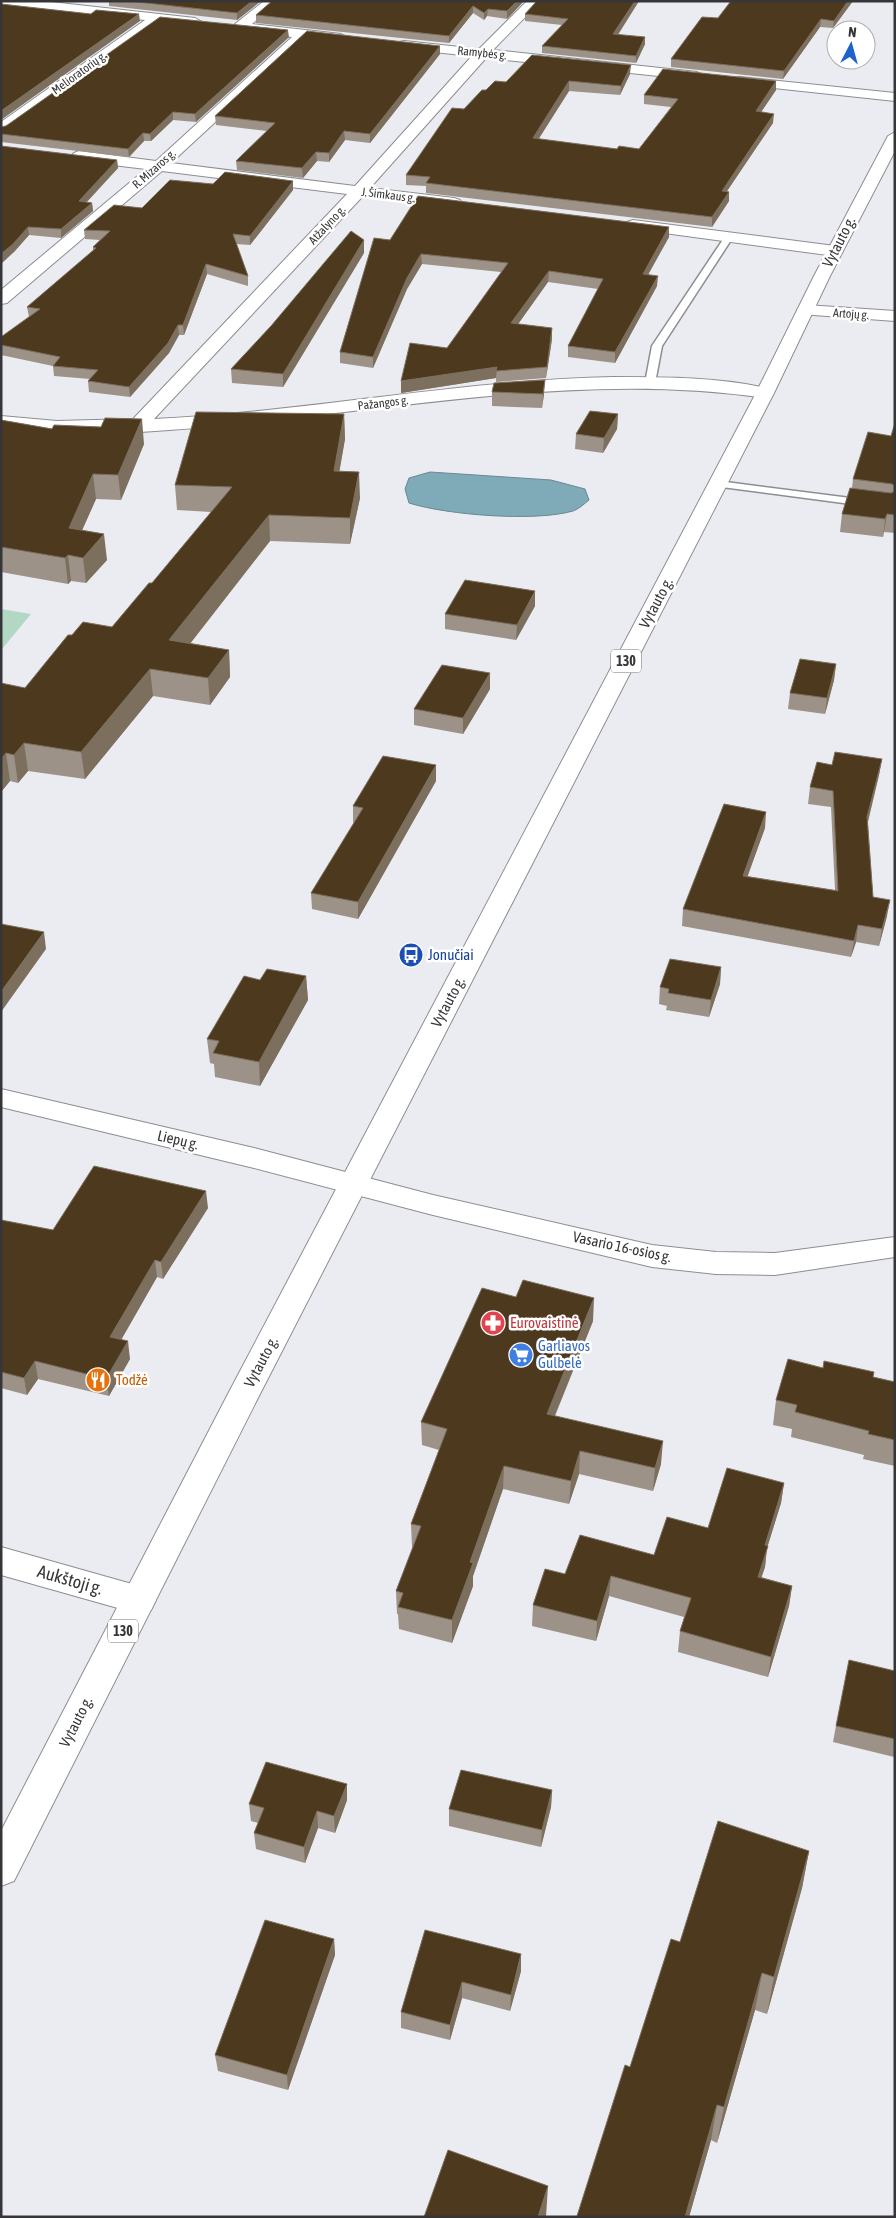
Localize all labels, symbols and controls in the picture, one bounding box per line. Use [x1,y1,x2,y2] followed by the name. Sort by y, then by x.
[826,20,876,70] north arrow
[847,24,857,40] text: N
[457,43,507,63] street label: Ramybės g.
[49,49,109,97] street label: Melioratorių g.
[129,146,179,192] street label: R. Mizaros g.
[361,185,415,205] street label: J. Šimkaus g.
[306,203,348,247] street label: Atžalyno g.
[819,213,859,270] street label: Vytauto g.
[833,306,869,322] street label: Artojų g.
[357,393,409,413] street label: Pažangos g.
[635,574,676,631] street label: Vytauto g.
[611,649,641,672] road number: 130
[398,942,424,968] bus stop icon: Jonučiai
[428,946,474,963] place label: Jonučiai
[427,973,468,1030] street label: Vytauto g.
[156,1127,201,1153] street label: Liepų g.
[571,1228,673,1265] street label: Vasario 16-osios g.
[480,1310,506,1336] pharmacy icon: Eurovaistinė
[510,1314,579,1331] place label: Eurovaistinė
[240,1333,281,1390] street label: Vytauto g.
[538,1337,590,1371] place label: Garliavos Gulbelė
[508,1342,534,1368] supermarket icon: Garliavos Gulbelė
[85,1367,111,1393] restaurant icon: Todžė
[116,1371,148,1388] place label: Todžė
[35,1560,105,1599] street label: Aukštoji g.
[108,1620,138,1642] road number: 130
[56,1693,96,1750] street label: Vytauto g.

